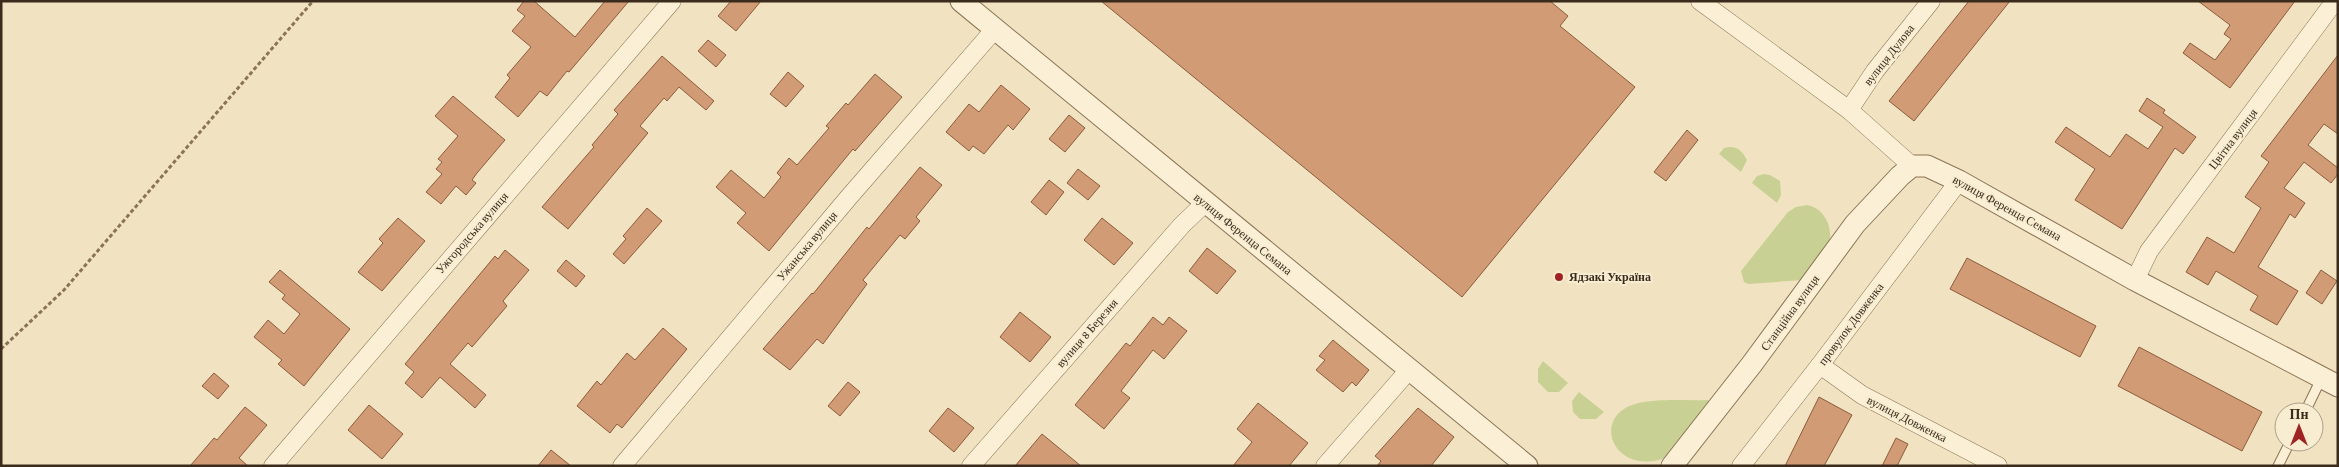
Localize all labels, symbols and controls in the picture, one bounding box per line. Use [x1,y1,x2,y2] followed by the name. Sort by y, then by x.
[1861,21,1918,88] street label: вулиця Дулова
[2206,106,2261,172] street label: Цвітна вулиця
[1950,172,2064,244] street label: вулиця Ференца Семана
[433,189,511,277] street label: Ужгородська вулиця
[1191,190,1295,278] street label: вулиця Ференца Семана
[774,208,840,284] street label: Ужанська вулиця
[1569,270,1651,284] place label: Ядзакі Україна
[1553,271,1565,283] marker: Ядзакі Україна
[1758,272,1822,354] street label: Станційна вулиця
[1815,279,1887,368] street label: провулок Довженка
[1053,295,1121,370] street label: вулиця 8 Березня
[1865,393,1950,445] street label: вулиця Довженка
[2274,402,2324,452] north arrow
[2290,406,2308,422] text: Пн

